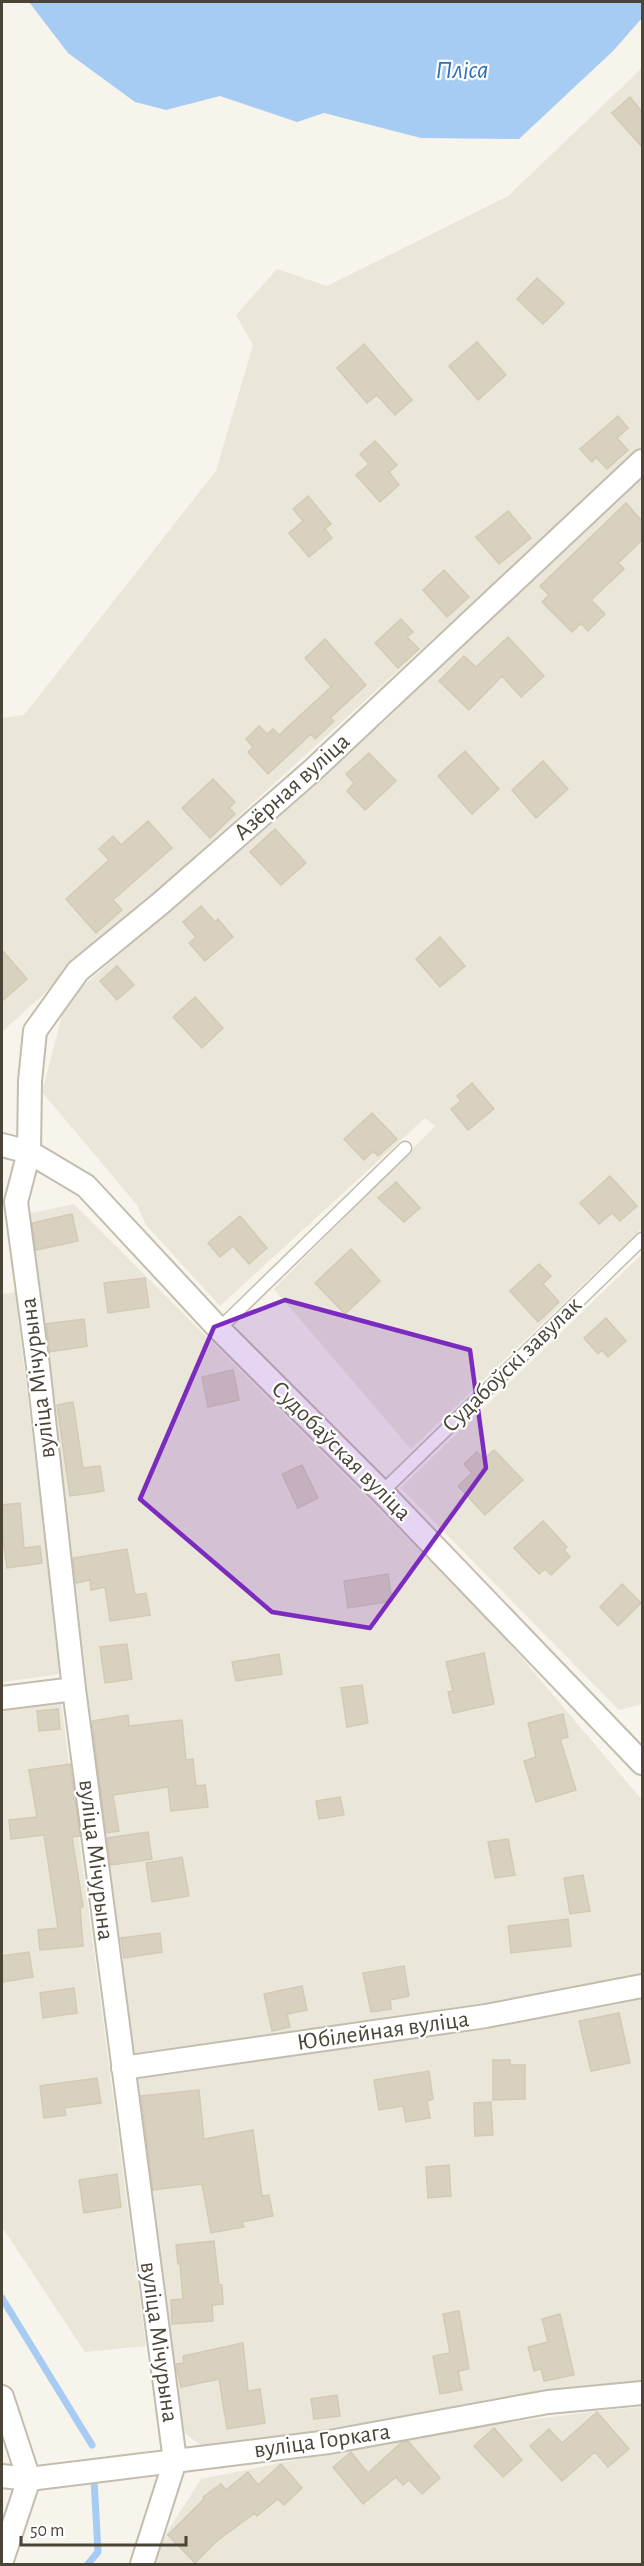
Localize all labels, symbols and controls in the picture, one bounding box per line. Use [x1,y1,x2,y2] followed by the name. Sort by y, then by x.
[435,57,489,83] water label: Пліса
[229,729,355,845] street label: Азёрная вуліца
[438,1293,586,1437] street label: Судабоўскі завулак
[16,1296,60,1460] street label: вуліца Мічурына
[267,1377,415,1525] street label: Судобаўская вуліца
[74,1778,118,1942] street label: вуліца Мічурына
[295,2007,471,2055] street label: Юбілейная вуліца
[136,2260,182,2424] street label: вуліца Мічурына
[252,2420,392,2462] street label: вуліца Горкага
[21,2509,186,2547] scale bar
[30,2522,64,2540] text: 50 m

